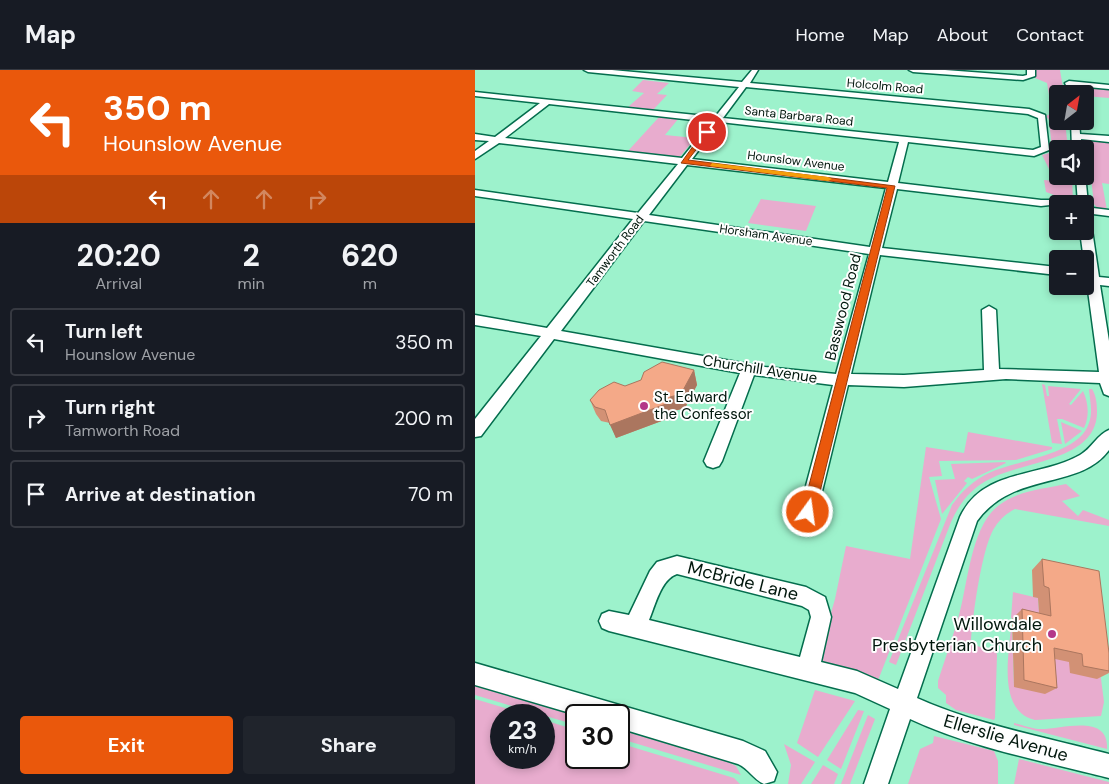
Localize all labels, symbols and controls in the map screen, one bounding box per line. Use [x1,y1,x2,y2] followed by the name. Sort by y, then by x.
[25,19,76,50] text: Map
[795,23,845,47] text: Home
[873,23,909,47] text: Map
[937,23,988,47] text: About
[1016,23,1084,47] text: Contact
[846,75,924,97] street label: Holcolm Road
[103,85,212,131] text: 350 m
[1049,85,1094,130] north arrow
[1049,85,1094,295] map controls
[20,90,85,155] icon: left
[744,102,854,130] street label: Santa Barbara Road
[686,111,728,153] pin
[693,118,721,146] icon: arrive
[103,129,282,158] text: Hounslow Avenue
[1049,140,1094,185] button: sound
[747,147,846,175] street label: Hounslow Avenue
[144,185,172,213] icon: left
[197,185,225,213] icon: ahead
[250,185,278,213] icon: ahead
[303,185,331,213] icon: right
[1049,195,1094,240] button: +
[583,212,647,290] street label: Tamworth Road
[718,221,814,249] street label: Horsham Avenue
[77,236,161,275] text: 20:20
[242,236,260,275] text: 2
[341,236,398,275] text: 620
[1049,250,1094,295] button: −
[820,252,866,362] street label: Basswood Road
[95,273,142,294] text: Arrival
[237,273,265,294] text: min
[363,273,377,294] text: m
[65,319,143,344] text: Turn left
[22,328,50,356] icon: left
[395,330,453,355] text: 350 m
[65,344,195,365] text: Hounslow Avenue
[701,350,819,388] street label: Churchill Avenue
[654,387,753,424] place label: St. Edward the Confessor
[65,395,155,420] text: Turn right
[638,400,650,412] marker: St. Edward the Confessor
[22,404,50,432] icon: right
[394,406,453,431] text: 200 m
[65,420,180,441] text: Tamworth Road
[22,480,50,508] icon: arrive
[65,482,256,507] text: Arrive at destination
[408,482,453,507] text: 70 m
[781,485,833,537] position arrow
[685,556,801,606] street label: McBride Lane
[872,612,1042,657] place label: Willowdale Presbyterian Church
[1046,628,1058,640] marker: Willowdale Presbyterian Church
[565,704,630,769] speed limit sign: 30
[941,709,1071,767] street label: Ellerslie Avenue
[508,714,537,747] text: 23
[20,716,233,774] button: Exit
[243,716,455,774] button: Share
[508,741,537,757] text: km/h

